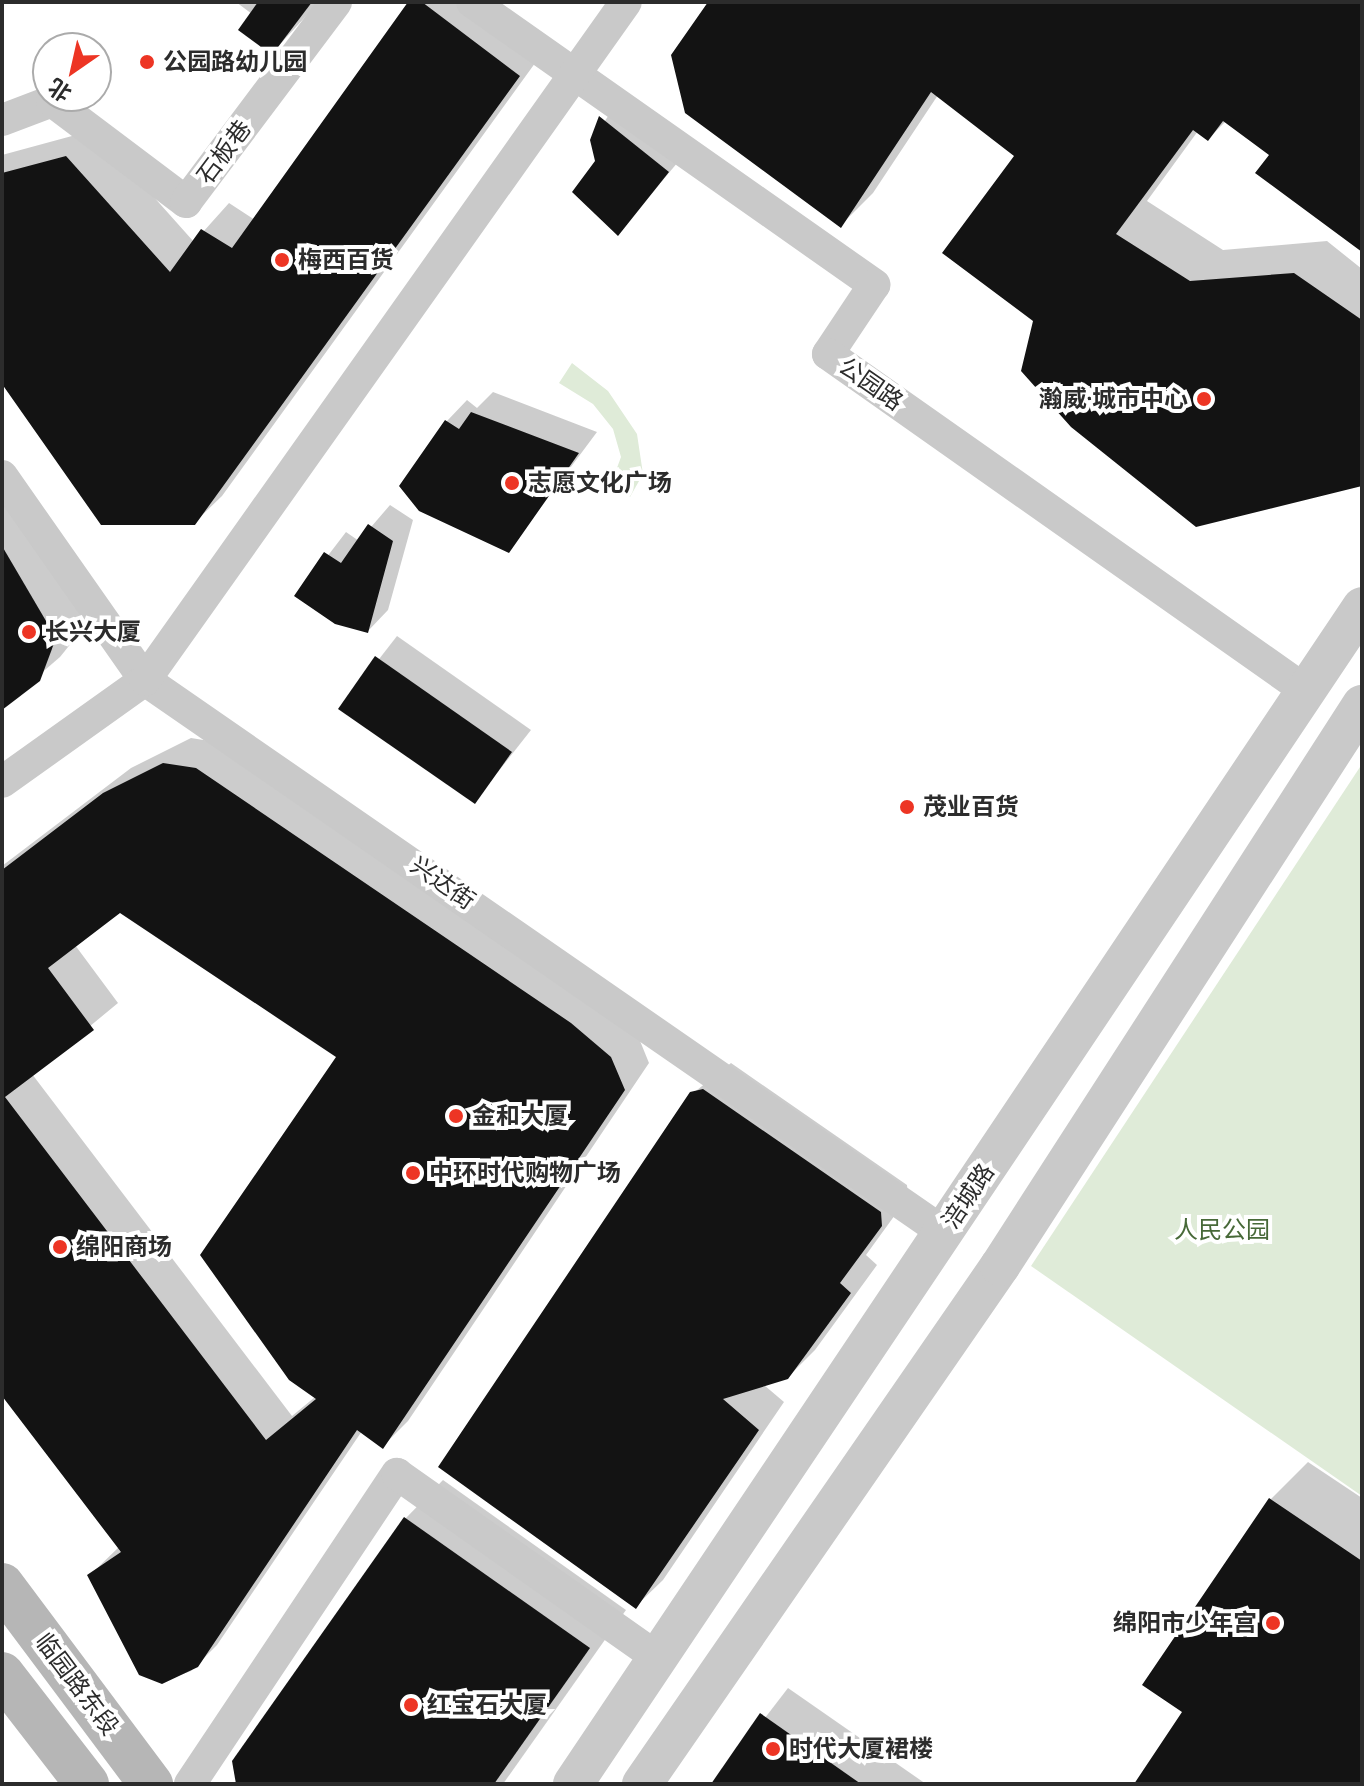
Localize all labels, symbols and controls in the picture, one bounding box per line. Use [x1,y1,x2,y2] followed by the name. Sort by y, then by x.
[32,32,112,112] north arrow
[163,48,307,76] place label: 公园路幼儿园
[138,53,156,71] marker: 公园路幼儿园
[43,73,76,107] text: 北
[191,115,257,189] street label: 石板巷
[298,246,394,274] place label: 梅西百货
[273,251,291,269] marker: 梅西百货
[833,352,909,416] street label: 公园路
[1039,385,1188,413] place label: 瀚威·城市中心
[1195,390,1213,408] marker: 瀚威·城市中心
[528,469,672,497] place label: 志愿文化广场
[503,474,521,492] marker: 志愿文化广场
[45,618,141,646] place label: 长兴大厦
[20,623,38,641] marker: 长兴大厦
[923,793,1019,821] place label: 茂业百货
[898,798,916,816] marker: 茂业百货
[405,851,481,915] street label: 兴达街
[472,1102,568,1130] place label: 金和大厦
[447,1107,465,1125] marker: 金和大厦
[936,1158,1000,1234] street label: 涪城路
[429,1159,621,1187] place label: 中环时代购物广场
[404,1164,422,1182] marker: 中环时代购物广场
[1174,1216,1270,1244] park label: 人民公园
[76,1233,172,1261] place label: 绵阳商场
[51,1238,69,1256] marker: 绵阳商场
[1113,1609,1257,1637] place label: 绵阳市少年宫
[1264,1614,1282,1632] marker: 绵阳市少年宫
[29,1627,125,1741] street label: 临园路东段
[427,1691,547,1719] place label: 红宝石大厦
[402,1696,420,1714] marker: 红宝石大厦
[789,1735,933,1763] place label: 时代大厦裙楼
[764,1740,782,1758] marker: 时代大厦裙楼

